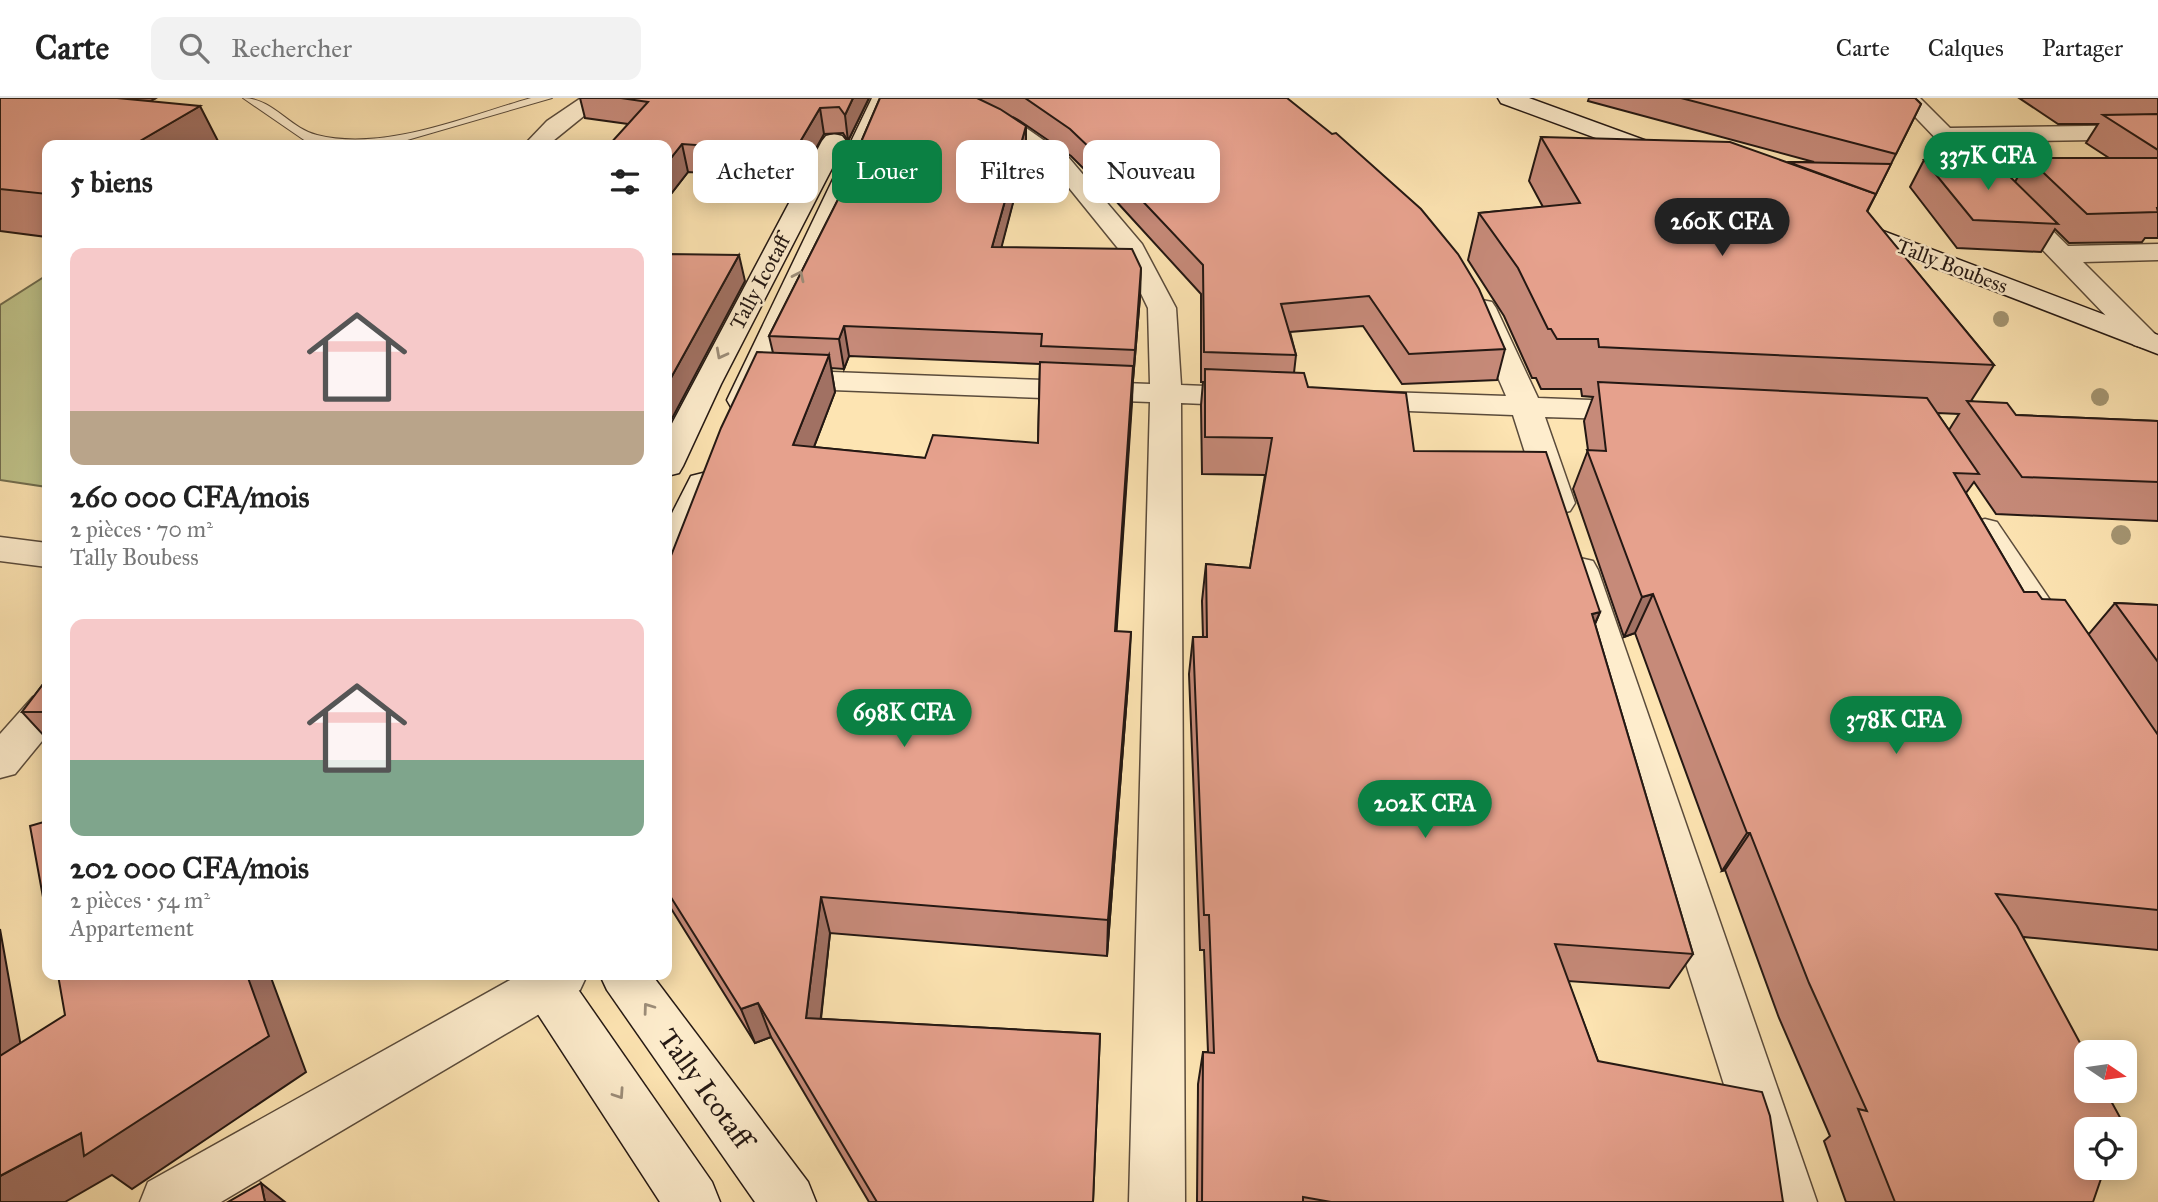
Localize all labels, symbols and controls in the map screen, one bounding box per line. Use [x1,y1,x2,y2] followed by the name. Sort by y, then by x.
[151,17,641,80] search box
[35,28,109,68] text: Carte
[175,29,213,67] icon: search
[231,32,352,64] text: Rechercher
[1836,33,1890,63] text: Carte
[1928,33,2004,63] text: Calques
[2042,33,2123,63] text: Partager
[1916,132,2060,192] pin: 337K CFA
[693,140,818,203] chip: Acheter
[832,140,942,203] chip: Louer
[956,140,1069,203] chip: Filtres
[1083,140,1220,203] chip: Nouveau
[1939,141,2037,169] text: 337K CFA
[606,163,644,201] icon: filters
[70,164,153,200] text: 5 biens
[1650,198,1794,258] pin: 260K CFA
[1671,207,1773,235] text: 260K CFA
[724,227,798,334] street label: Tally Icotaff
[1893,233,2011,299] street label: Tally Boubess
[791,271,805,283] one-way arrow
[294,294,420,420] icon: home
[716,347,730,360] one-way arrow
[70,479,309,515] text: 260 000 CFA/mois
[70,515,213,543] text: 2 pièces · 70 m²
[70,543,199,571] text: Tally Boubess
[294,665,420,791] icon: home
[832,690,976,749] pin: 698K CFA
[1824,696,1968,756] pin: 378K CFA
[853,698,955,726] text: 698K CFA
[1846,705,1946,733] text: 378K CFA
[1353,780,1497,840] pin: 202K CFA
[1374,789,1476,817] text: 202K CFA
[70,850,309,886] text: 202 000 CFA/mois
[70,886,210,914] text: 2 pièces · 54 m²
[70,914,194,942] text: Appartement
[644,1003,656,1016] one-way arrow
[651,1022,763,1158] street label: Tally Icotaff
[2074,1040,2137,1102] north arrow
[2074,1040,2137,1180] map controls
[611,1086,624,1099] one-way arrow
[2074,1117,2137,1180] button: locate

